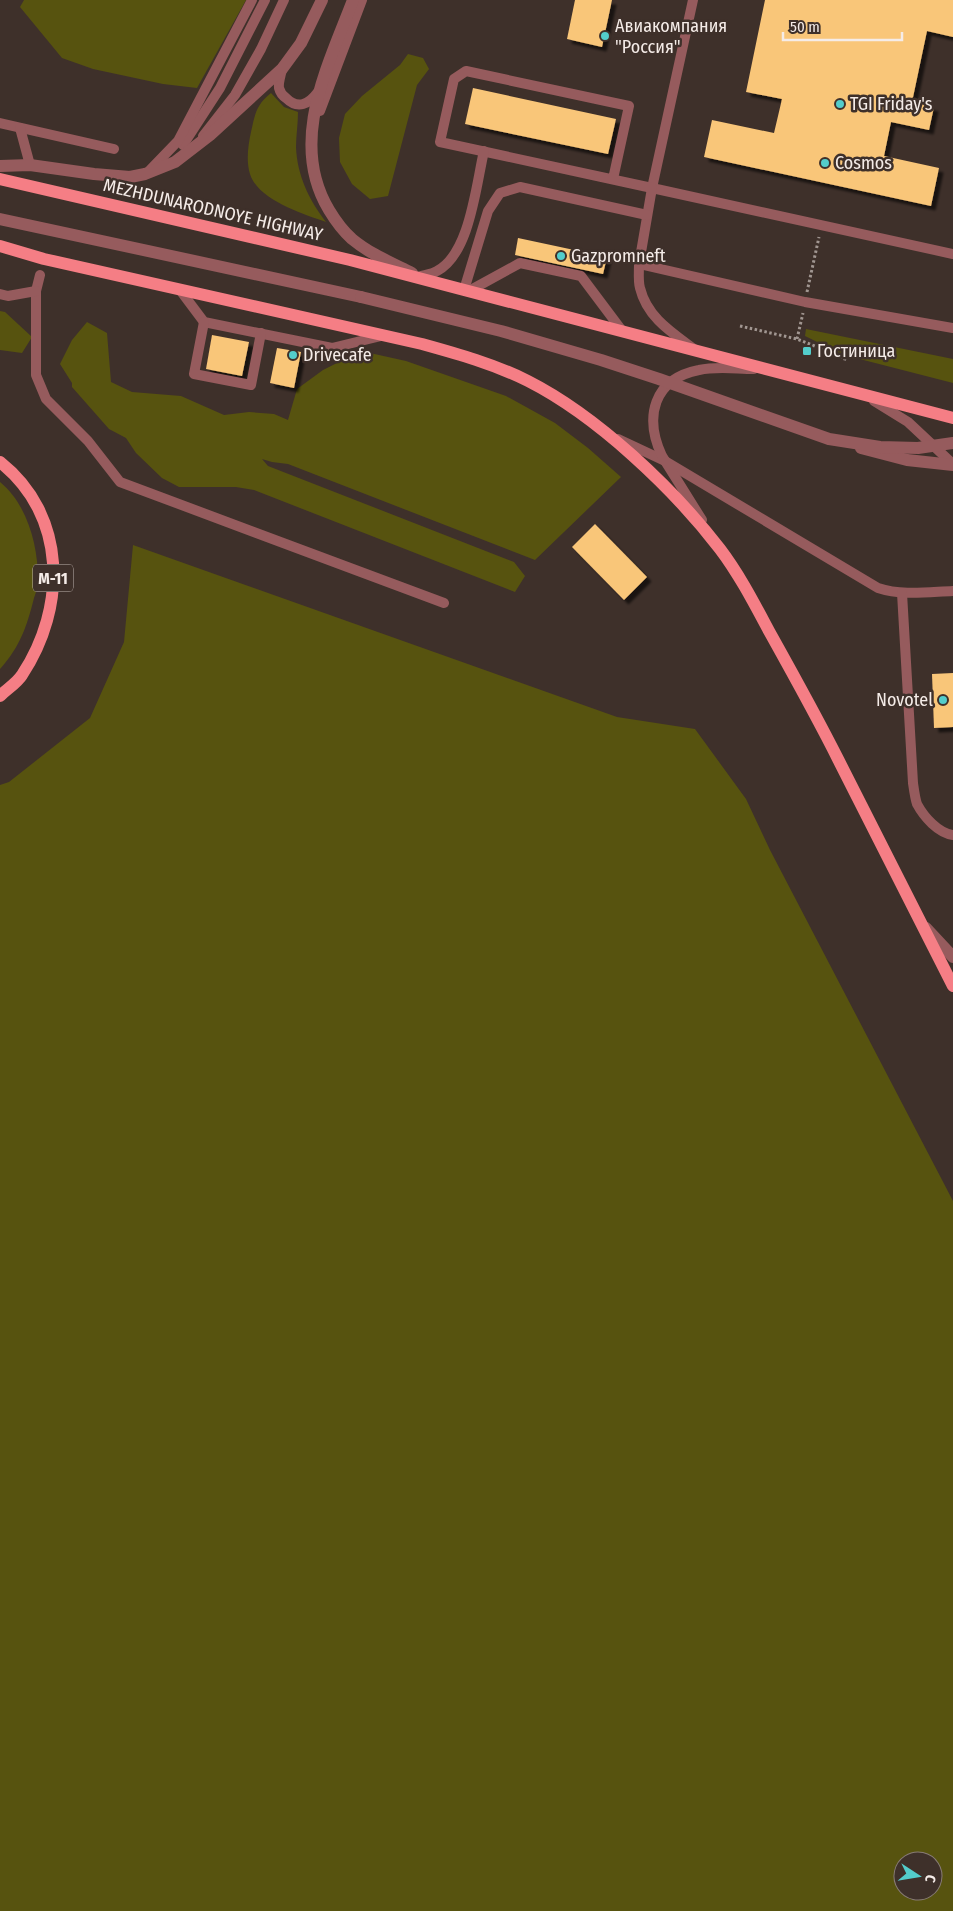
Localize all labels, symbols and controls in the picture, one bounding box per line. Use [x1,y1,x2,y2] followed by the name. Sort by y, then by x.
[783,10,902,42] scale bar
[615,15,727,58] place label: Авиакомпания "Россия"
[790,18,820,36] text: 50 m
[599,30,611,42] marker: Авиакомпания "Россия"
[850,93,933,115] place label: TGI Friday's
[834,98,846,110] marker: TGI Friday's
[835,152,892,174] place label: Cosmos
[819,157,831,169] marker: Cosmos
[101,174,325,246] street label: MEZHDUNARODNOYE HIGHWAY
[571,245,666,267] place label: Gazpromneft
[555,250,567,262] marker: Gazpromneft
[817,340,895,362] place label: Гостиница
[303,344,372,366] place label: Drivecafe
[801,345,813,357] marker: Гостиница
[287,349,299,361] marker: Drivecafe
[33,564,73,592] road number: М-11
[876,689,933,711] place label: Novotel
[937,694,949,706] marker: Novotel
[893,1851,943,1901] north arrow
[921,1873,939,1885] text: С

